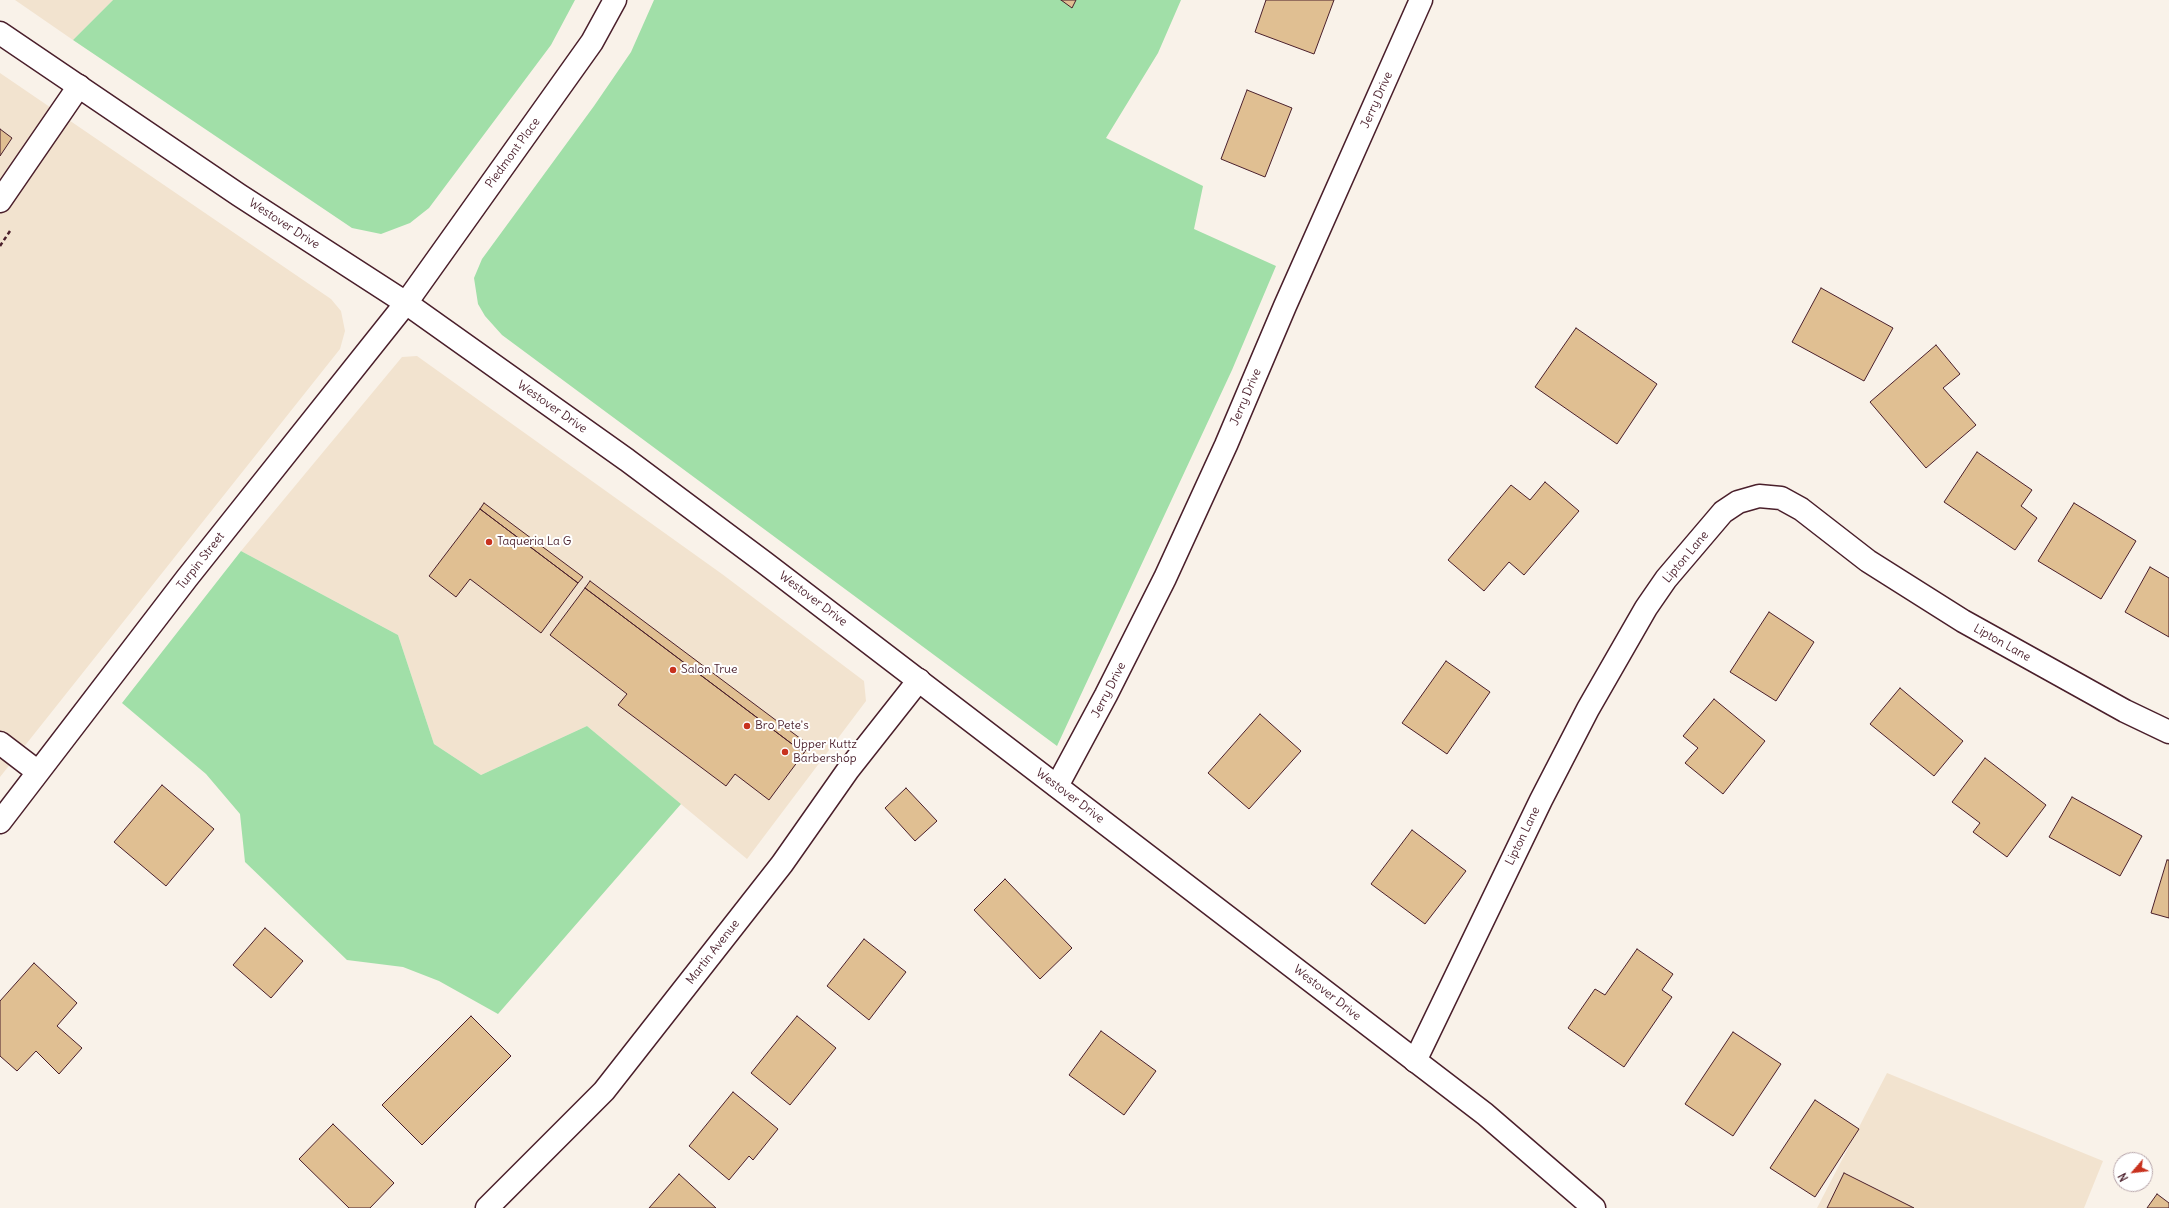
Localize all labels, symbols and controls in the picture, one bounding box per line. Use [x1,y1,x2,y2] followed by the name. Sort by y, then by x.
[1358,69,1396,131] street label: Jerry Drive
[483,115,543,191] street label: Piedmont Place
[246,196,322,252] street label: Westover Drive
[1228,366,1264,428] street label: Jerry Drive
[514,378,590,436] street label: Westover Drive
[1660,528,1712,586] street label: Lipton Lane
[174,529,228,593] street label: Turpin Street
[497,535,571,549] place label: Taqueria La G
[484,537,494,547] marker: Taqueria La G
[776,569,850,629] street label: Westover Drive
[1971,621,2033,665] street label: Lipton Lane
[1089,660,1129,720] street label: Jerry Drive
[681,663,738,677] place label: Salon True
[668,665,678,675] marker: Salon True
[755,719,809,733] place label: Bro Pete's
[742,721,752,731] marker: Bro Pete's
[793,738,857,766] place label: Upper Kuttz Barbershop
[780,747,790,757] marker: Upper Kuttz Barbershop
[1033,766,1107,826] street label: Westover Drive
[1503,804,1543,868] street label: Lipton Lane
[683,917,743,987] street label: Martin Avenue
[1290,962,1364,1024] street label: Westover Drive
[2113,1152,2153,1192] north arrow
[2115,1171,2131,1184] text: N

